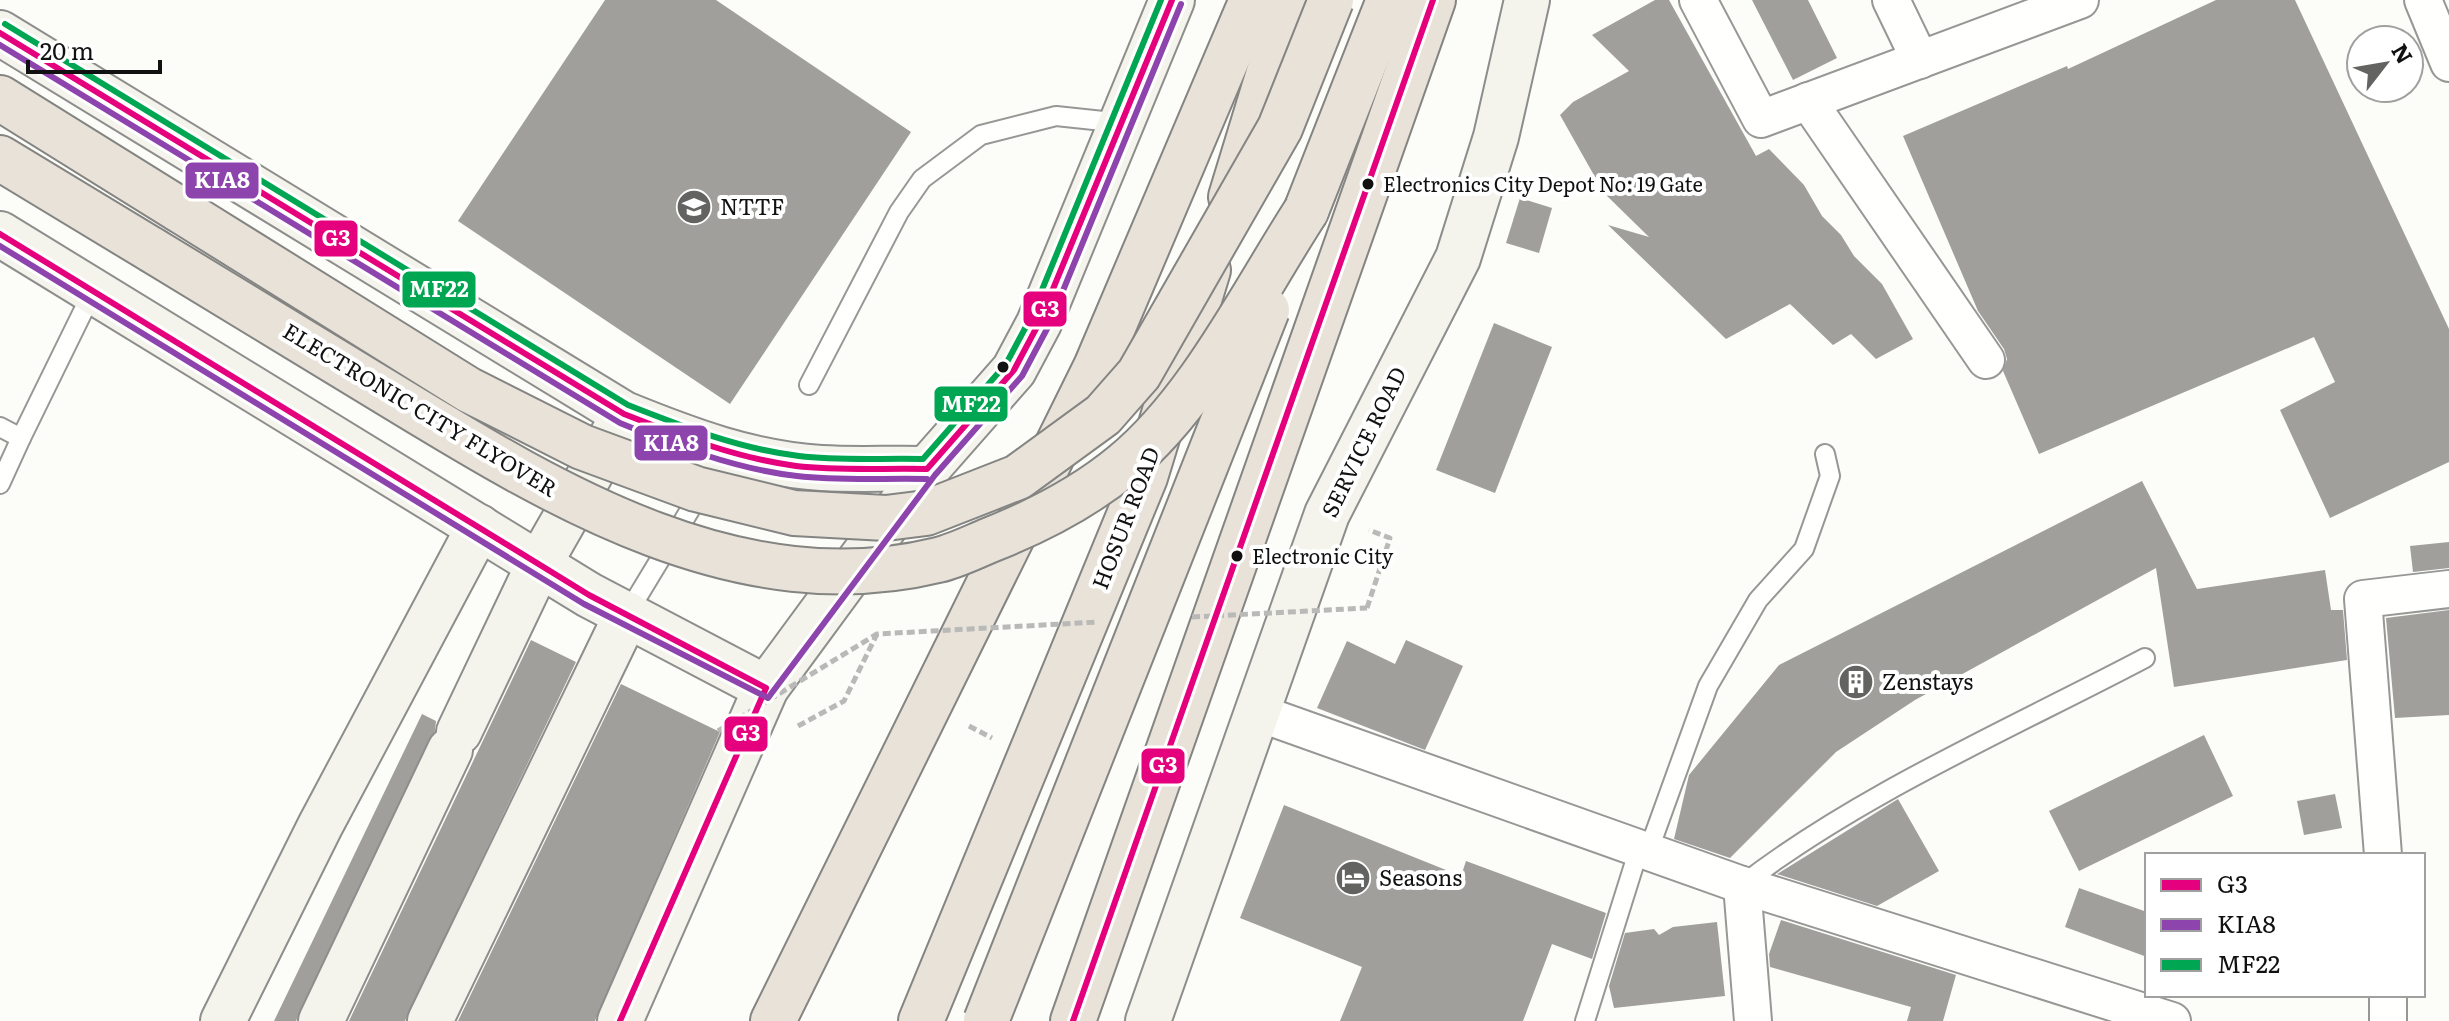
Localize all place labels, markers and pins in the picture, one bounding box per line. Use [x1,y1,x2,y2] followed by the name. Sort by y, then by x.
[1383,168,1703,198] place label: Electronics City Depot No: 19 Gate
[1360,176,1376,192] marker: Electronics City Depot No: 19 Gate
[675,188,713,226] school or university icon: NTTF
[720,189,784,222] place label: NTTF
[995,359,1011,375] unlabelled marker
[1252,540,1394,570] place label: Electronic City
[1229,548,1245,564] marker: Electronic City
[1837,663,1875,701] building icon: Zenstays
[1882,664,1973,697] place label: Zenstays
[1334,859,1372,897] hotel icon: Seasons
[1379,860,1462,893] place label: Seasons

